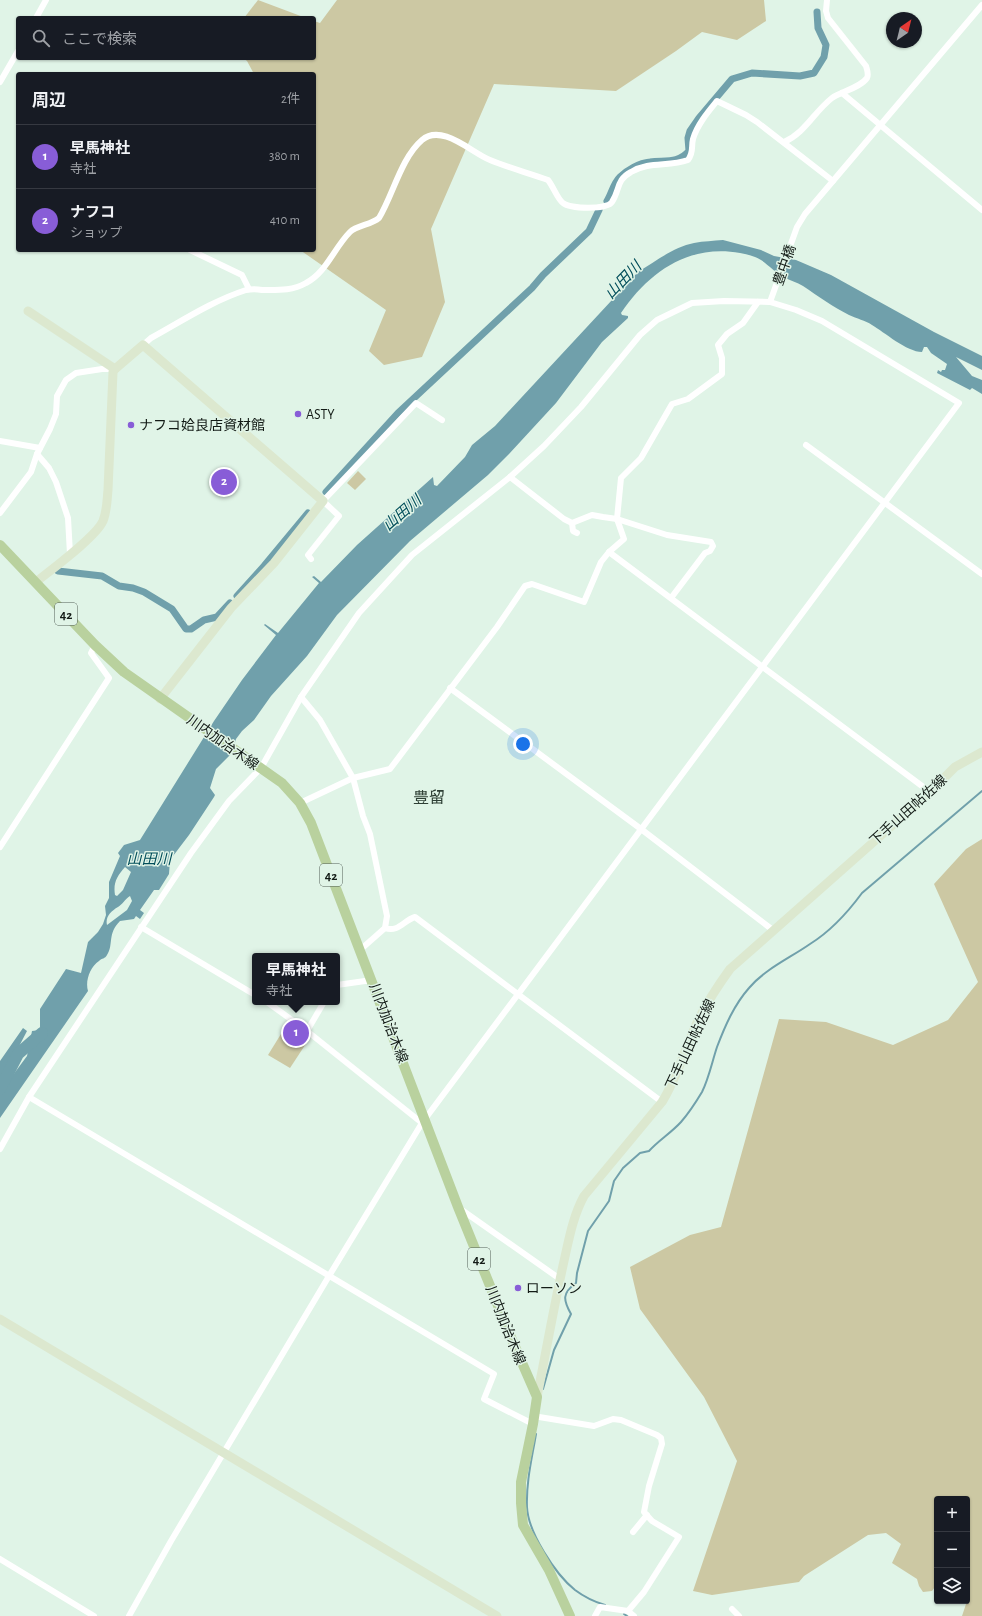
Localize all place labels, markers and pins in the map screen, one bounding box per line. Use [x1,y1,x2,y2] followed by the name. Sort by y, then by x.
[306,408,335,422] place label: ASTY
[293,409,303,419] marker: ASTY
[139,417,265,433] place label: ナフコ姶良店資材館
[126,420,136,430] marker: ナフコ姶良店資材館
[211,467,237,497] pin: 2
[283,1018,309,1048] pin: 1
[526,1282,582,1296] place label: ローソン
[513,1283,523,1293] marker: ローソン

